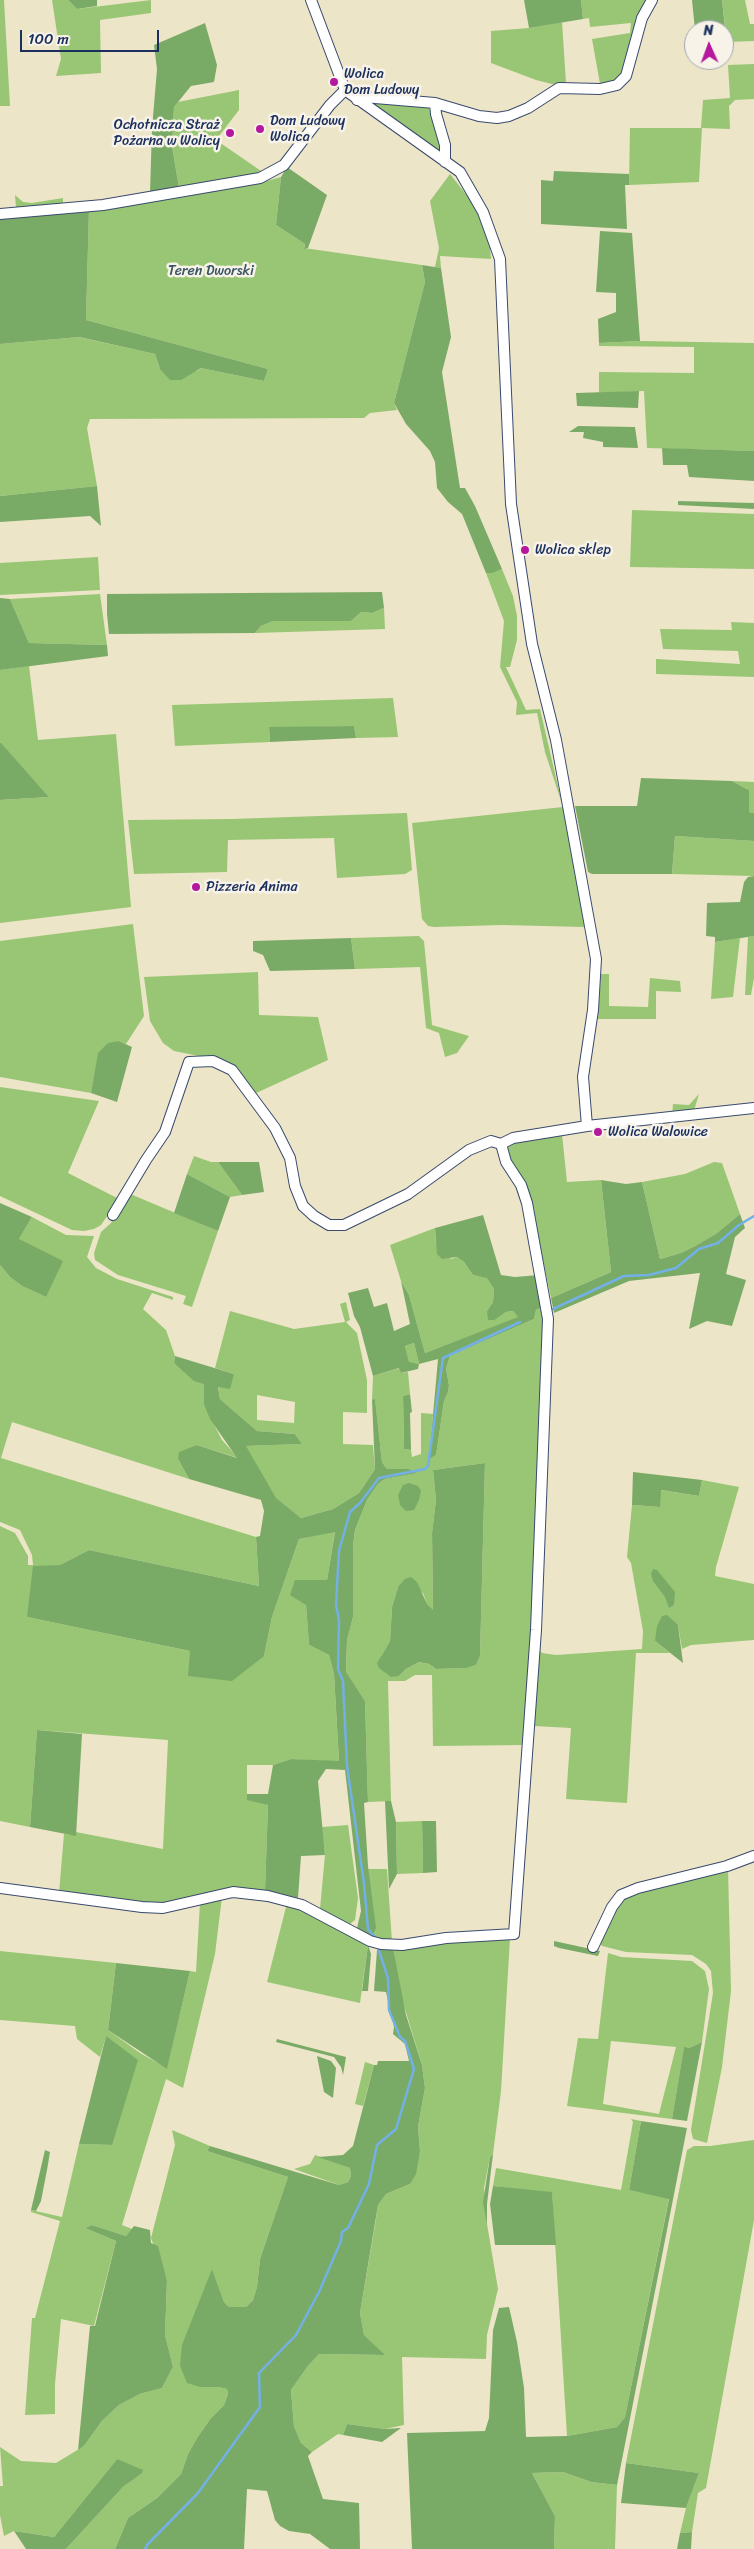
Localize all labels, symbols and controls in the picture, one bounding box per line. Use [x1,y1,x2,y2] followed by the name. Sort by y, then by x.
[703,18,714,43] text: N
[22,20,161,52] scale bar
[684,20,734,70] north arrow
[28,26,69,52] text: 100 m
[344,66,419,98] place label: Wolica Dom Ludowy
[328,76,340,88] marker: Wolica Dom Ludowy
[270,113,345,146] place label: Dom Ludowy Wolica
[114,117,220,150] place label: Ochotnicza Straż Pożarna w Wolicy
[254,123,266,135] marker: Dom Ludowy Wolica
[224,127,236,139] marker: Ochotnicza Straż Pożarna w Wolicy
[168,263,254,279] park label: Teren Dworski
[535,542,611,558] place label: Wolica sklep
[519,544,531,556] marker: Wolica sklep
[206,879,298,895] place label: Pizzeria Anima
[190,881,202,893] marker: Pizzeria Anima
[608,1124,708,1140] place label: Wolica Walowice
[592,1126,604,1138] marker: Wolica Walowice

